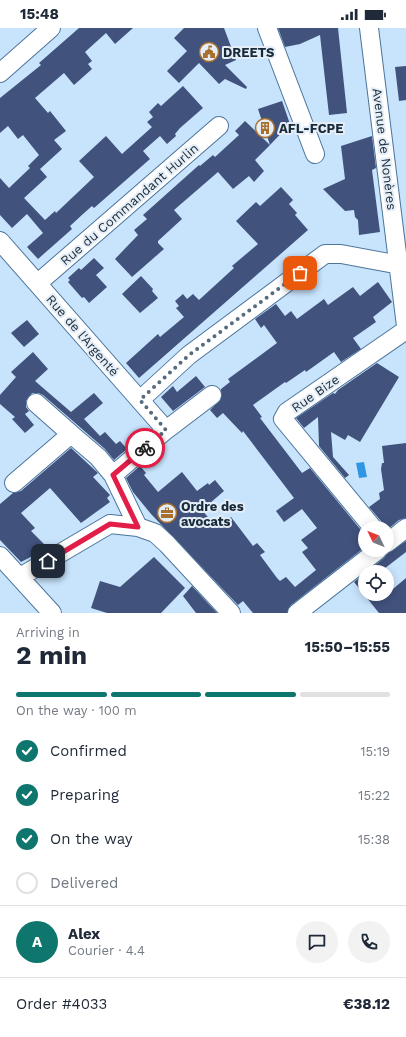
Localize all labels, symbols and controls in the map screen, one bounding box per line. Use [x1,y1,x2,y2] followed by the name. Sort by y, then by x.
[20,5,59,23] text: 15:48
[198,41,220,63] public building icon: DREETS
[223,45,275,60] place label: DREETS
[370,87,399,211] street label: Avenue de Nonères
[254,117,276,139] building icon: AFL-FCPE
[279,121,343,136] place label: AFL-FCPE
[57,140,201,268] street label: Rue du Commandant Hurlin
[283,256,317,290] pin
[289,262,311,284] icon: bag
[43,292,122,379] street label: Rue de l'Argenté
[289,372,342,415] street label: Rue Bize
[125,428,165,468] courier
[134,437,156,459] icon: bike
[181,499,244,529] place label: Ordre des avocats
[156,502,178,524] office icon: Ordre des avocats
[358,521,394,557] north arrow
[358,521,394,601] map controls
[31,544,65,578] pin
[37,550,59,572] icon: home
[358,565,394,601] button: locate
[16,625,80,640] text: Arriving in
[305,638,390,656] text: 15:50–15:55
[16,640,87,670] text: 2 min
[16,703,137,718] text: On the way · 100 m
[16,740,38,762] icon: check
[50,742,127,760] text: Confirmed
[360,744,390,759] text: 15:19
[16,784,38,806] icon: check
[50,786,119,804] text: Preparing
[358,788,390,803] text: 15:22
[16,828,38,850] icon: check
[50,830,132,848] text: On the way
[358,832,390,847] text: 15:38
[50,874,118,892] text: Delivered
[296,921,338,963] button: chat
[348,921,390,963] button: phone
[68,925,100,943] text: Alex
[32,933,42,951] text: A
[68,943,145,958] text: Courier · 4.4
[16,995,107,1013] text: Order #4033
[343,995,390,1013] text: €38.12

